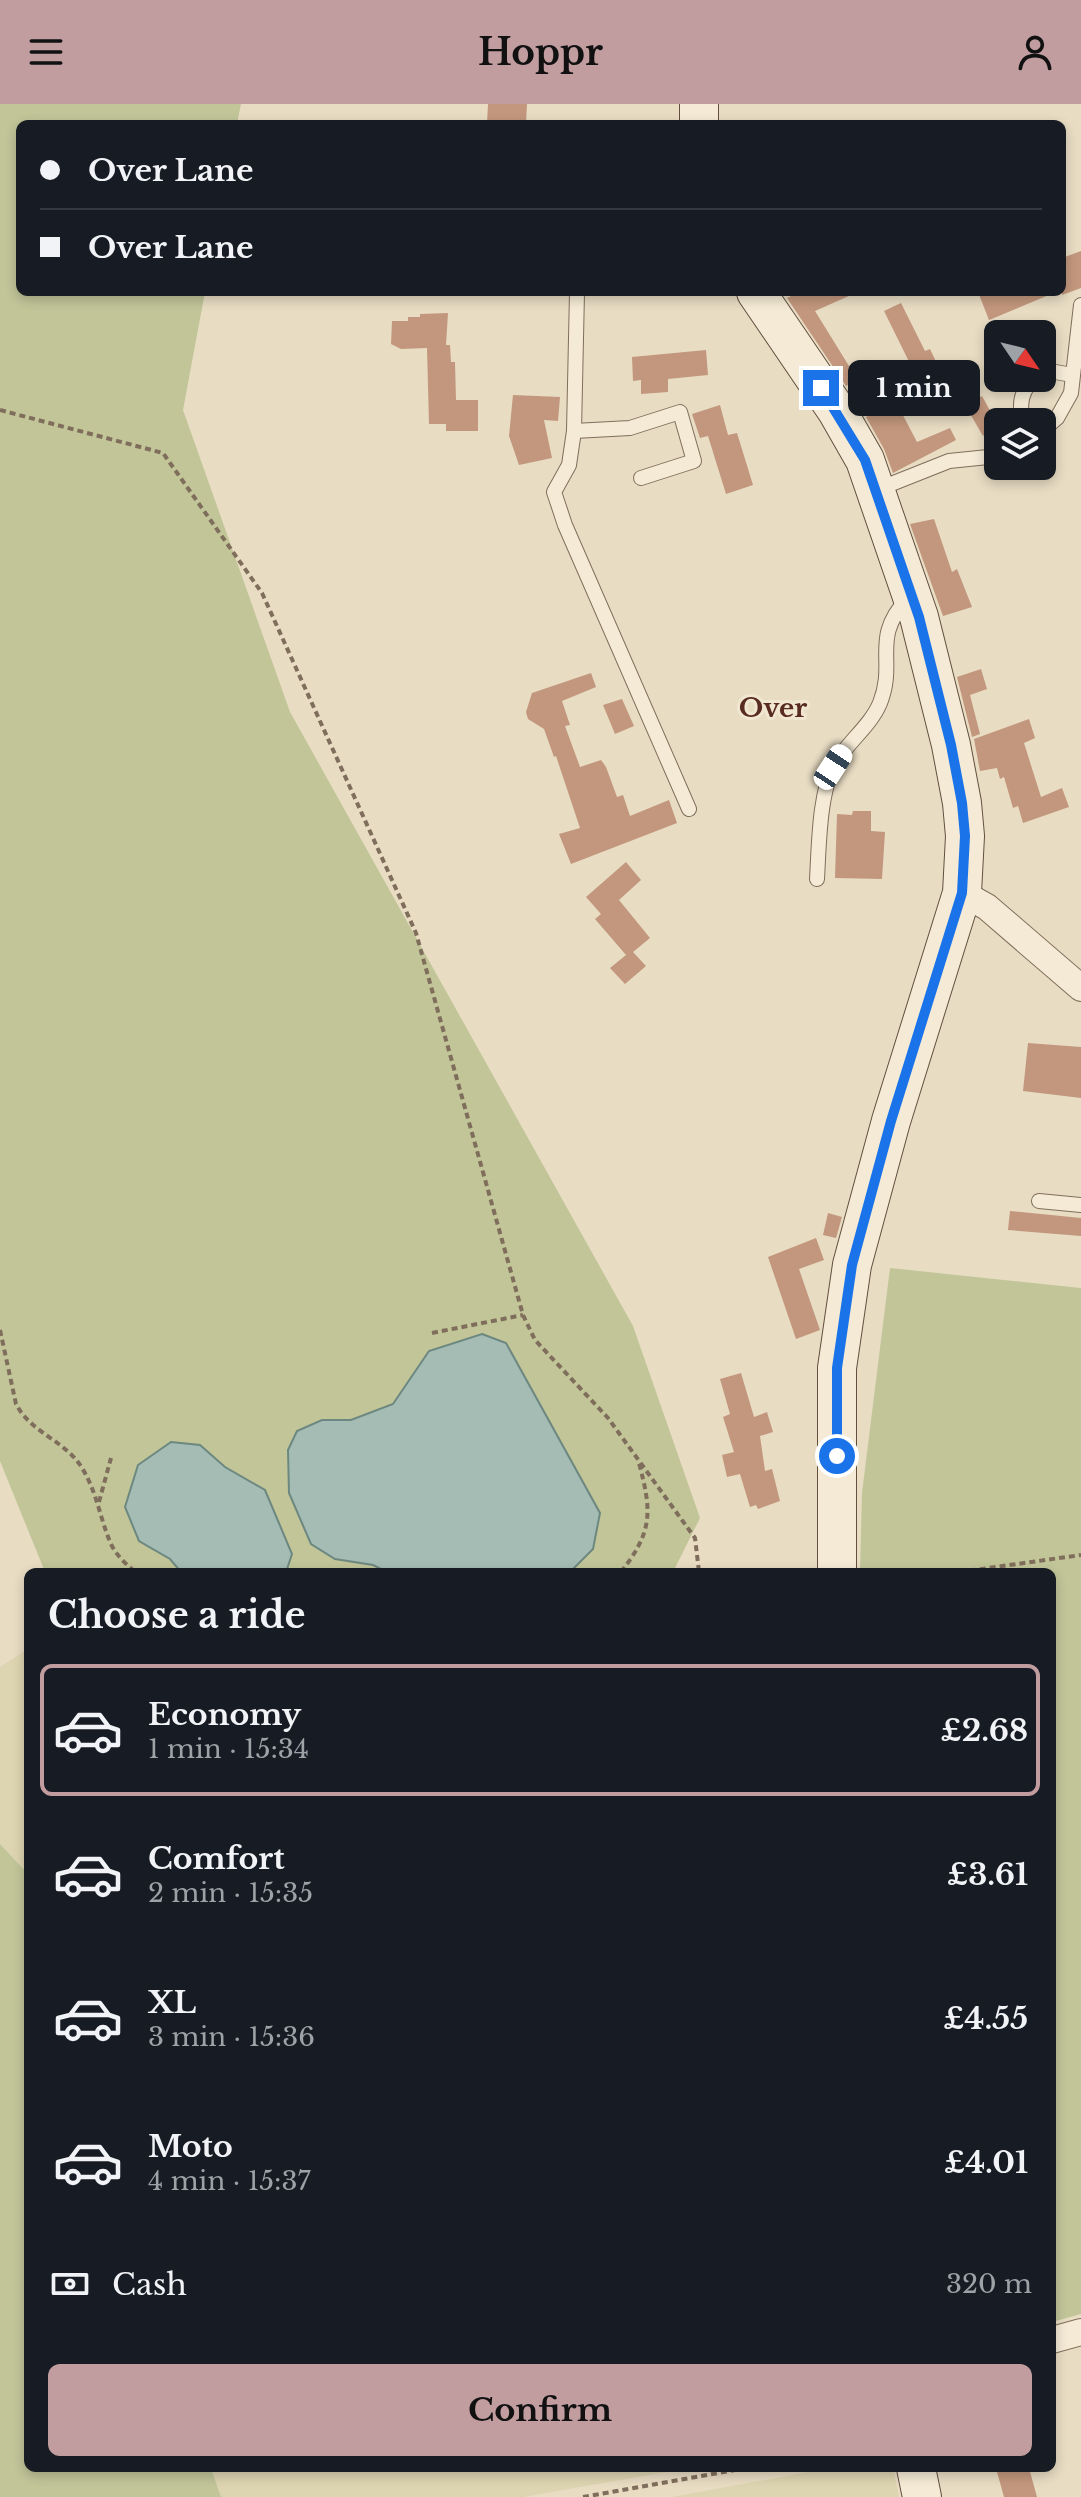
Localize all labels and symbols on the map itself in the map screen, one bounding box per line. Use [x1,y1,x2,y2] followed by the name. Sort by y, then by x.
[984,320,1056,392] north arrow
[849,360,981,416] callout: 1 min
[803,370,839,406] route end
[739,692,807,724] district label: Over
[810,740,856,794] car
[819,1438,855,1474] route start

